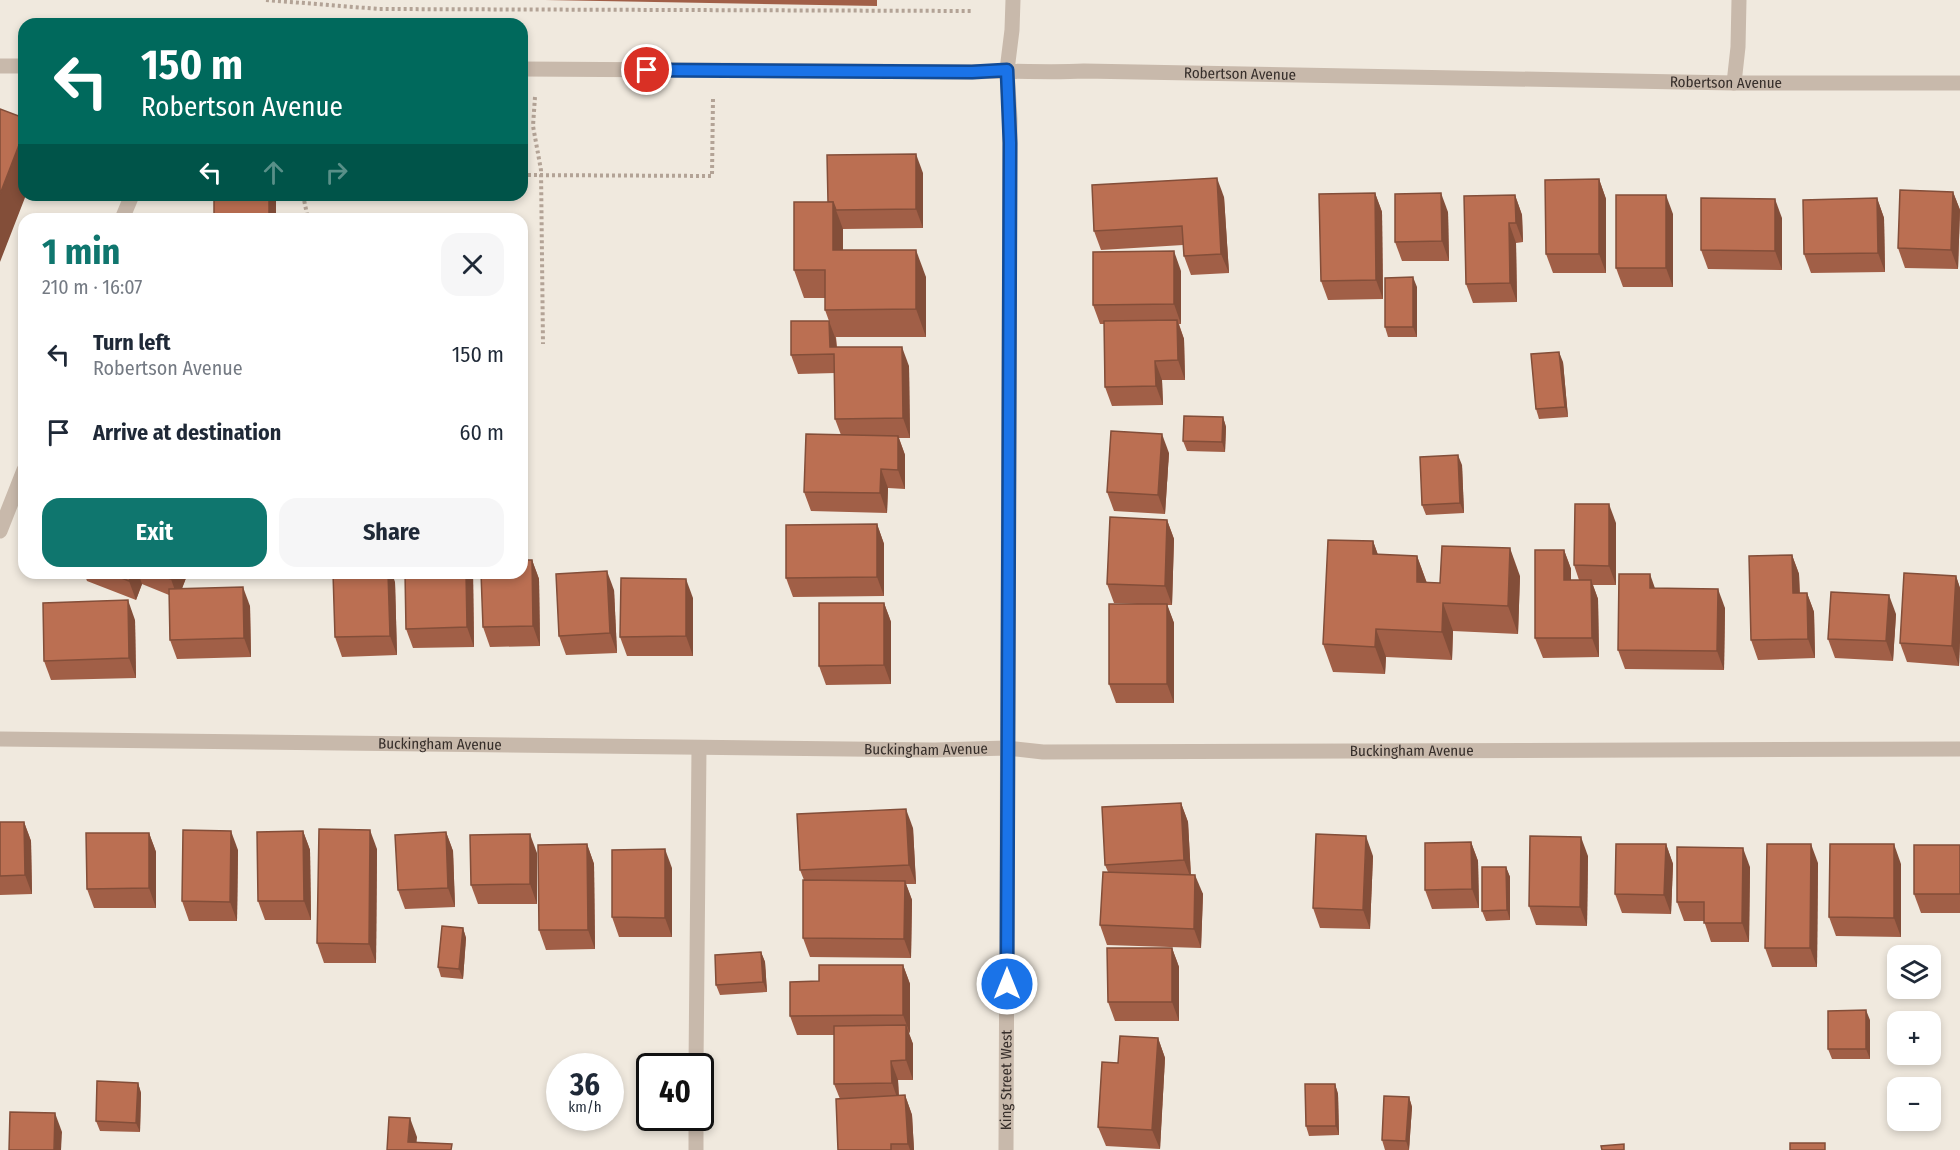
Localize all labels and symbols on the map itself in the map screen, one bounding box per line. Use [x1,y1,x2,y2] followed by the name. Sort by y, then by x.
[621,44,672,95] pin
[1184,64,1296,84] street label: Robertson Avenue
[1670,73,1782,92] street label: Robertson Avenue
[378,734,502,754] street label: Buckingham Avenue
[864,740,988,759] street label: Buckingham Avenue
[1350,742,1474,760] street label: Buckingham Avenue
[975,952,1039,1016] position arrow
[997,1030,1015,1130] street label: King Street West
[636,1053,714,1131] speed limit sign: 40

